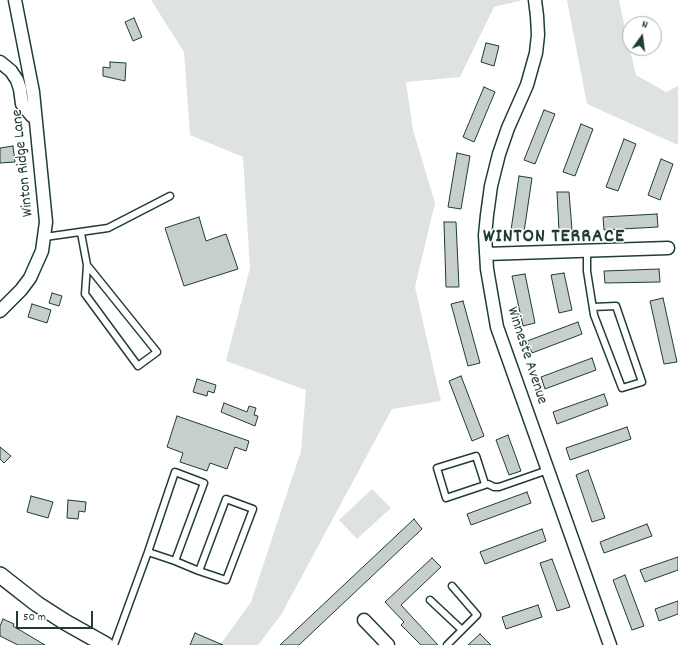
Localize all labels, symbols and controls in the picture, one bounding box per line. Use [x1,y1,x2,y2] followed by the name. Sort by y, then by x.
[622,16,662,56] north arrow
[640,17,649,34] text: N
[9,108,39,218] street label: Winton Ridge Lane
[483,226,625,250] district label: WINTON TERRACE
[501,305,551,407] street label: Winneste Avenue
[18,603,95,629] scale bar
[23,609,46,626] text: 50 m

